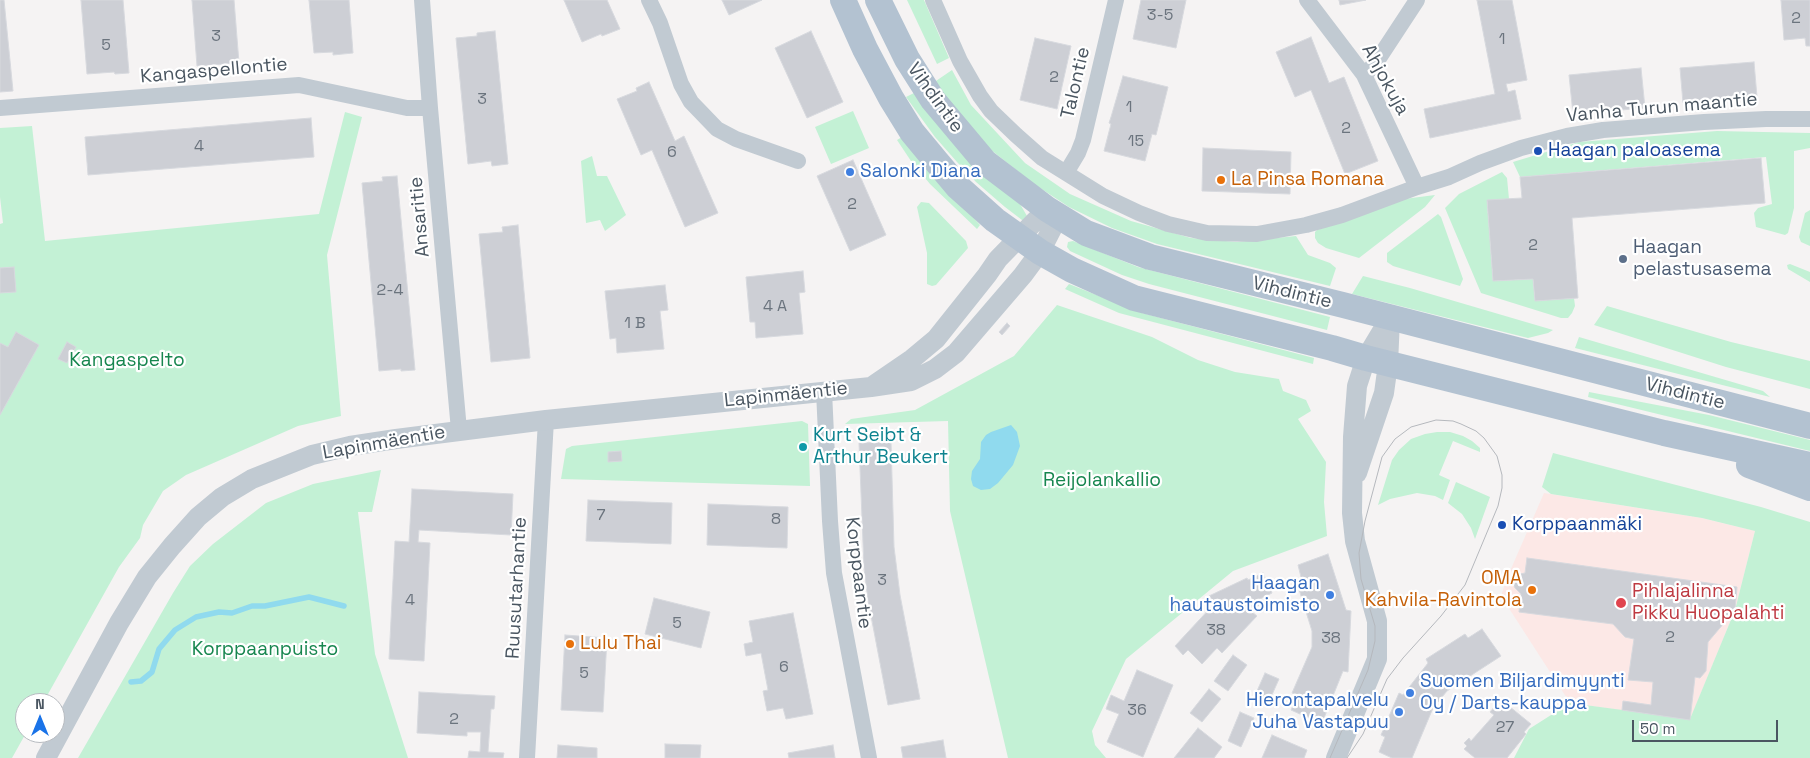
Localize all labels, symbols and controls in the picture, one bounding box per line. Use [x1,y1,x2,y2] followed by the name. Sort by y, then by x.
[1147,6,1173,26] house number: 3-5
[1791,9,1801,29] house number: 2
[211,27,221,47] house number: 3
[1499,30,1505,50] house number: 1
[101,36,111,56] house number: 5
[1356,41,1414,119] street label: Ahjokuja
[1057,45,1095,121] street label: Talontie
[139,53,289,89] street label: Kangaspellontie
[902,59,968,137] street label: Vihdintie
[1049,68,1059,88] house number: 2
[1565,88,1759,128] street label: Vanha Turun maantie
[477,90,487,110] house number: 3
[1126,98,1132,118] house number: 1
[1341,119,1351,139] house number: 2
[1128,132,1144,152] house number: 15
[194,137,204,157] house number: 4
[1548,140,1721,162] place label: Haagan paloasema
[667,143,677,163] house number: 6
[1532,145,1544,157] marker: Haagan paloasema
[860,161,981,183] place label: Salonki Diana
[844,166,856,178] marker: Salonki Diana
[1231,169,1384,191] place label: La Pinsa Romana
[1215,174,1227,186] marker: La Pinsa Romana
[405,176,435,258] street label: Ansaritie
[847,195,857,215] house number: 2
[1528,236,1538,256] house number: 2
[1633,237,1771,281] place label: Haagan pelastusasema
[1617,253,1629,265] marker: Haagan pelastusasema
[1250,272,1334,314] street label: Vihdintie
[377,281,403,301] house number: 2-4
[763,297,787,317] house number: 4 A
[624,314,646,334] house number: 1 B
[69,350,185,372] park label: Kangaspelto
[1643,373,1727,415] street label: Vihdintie
[723,377,849,413] street label: Lapinmäentie
[321,421,447,465] street label: Lapinmäentie
[813,425,948,469] place label: Kurt Seibt & Arthur Beukert
[797,441,809,453] marker: Kurt Seibt & Arthur Beukert
[1043,470,1161,492] park label: Reijolankallio
[596,506,606,526] house number: 7
[771,510,781,530] house number: 8
[1512,514,1642,536] place label: Korppaanmäki
[502,516,532,660] street label: Ruusutarhantie
[840,516,876,630] street label: Korppaantie
[1496,519,1508,531] marker: Korppaanmäki
[1365,568,1522,612] place label: OMA Kahvila-Ravintola
[877,571,887,591] house number: 3
[1170,573,1320,617] place label: Haagan hautaustoimisto
[1632,581,1784,625] place label: Pihlajalinna Pikku Huopalahti
[1526,584,1538,596] marker: OMA Kahvila-Ravintola
[1324,589,1336,601] marker: Haagan hautaustoimisto
[405,591,415,611] house number: 4
[1614,596,1628,610] marker: Pihlajalinna Pikku Huopalahti
[672,614,682,634] house number: 5
[1206,621,1226,641] house number: 38
[1665,628,1675,648] house number: 2
[1321,629,1341,649] house number: 38
[580,633,661,655] place label: Lulu Thai
[564,638,576,650] marker: Lulu Thai
[192,639,338,661] park label: Korppaanpuisto
[779,658,789,678] house number: 6
[579,664,589,684] house number: 5
[1420,671,1625,715] place label: Suomen Biljardimyynti Oy / Darts-kauppa
[1404,687,1416,699] marker: Suomen Biljardimyynti Oy / Darts-kauppa
[1246,690,1389,734] place label: Hierontapalvelu Juha Vastapuu
[15,693,65,743] north arrow
[35,695,45,713] text: N
[1127,701,1147,721] house number: 36
[1393,706,1405,718] marker: Hierontapalvelu Juha Vastapuu
[449,710,459,730] house number: 2
[1635,710,1781,742] scale bar
[1496,718,1514,738] house number: 27
[1640,719,1675,738] text: 50 m

